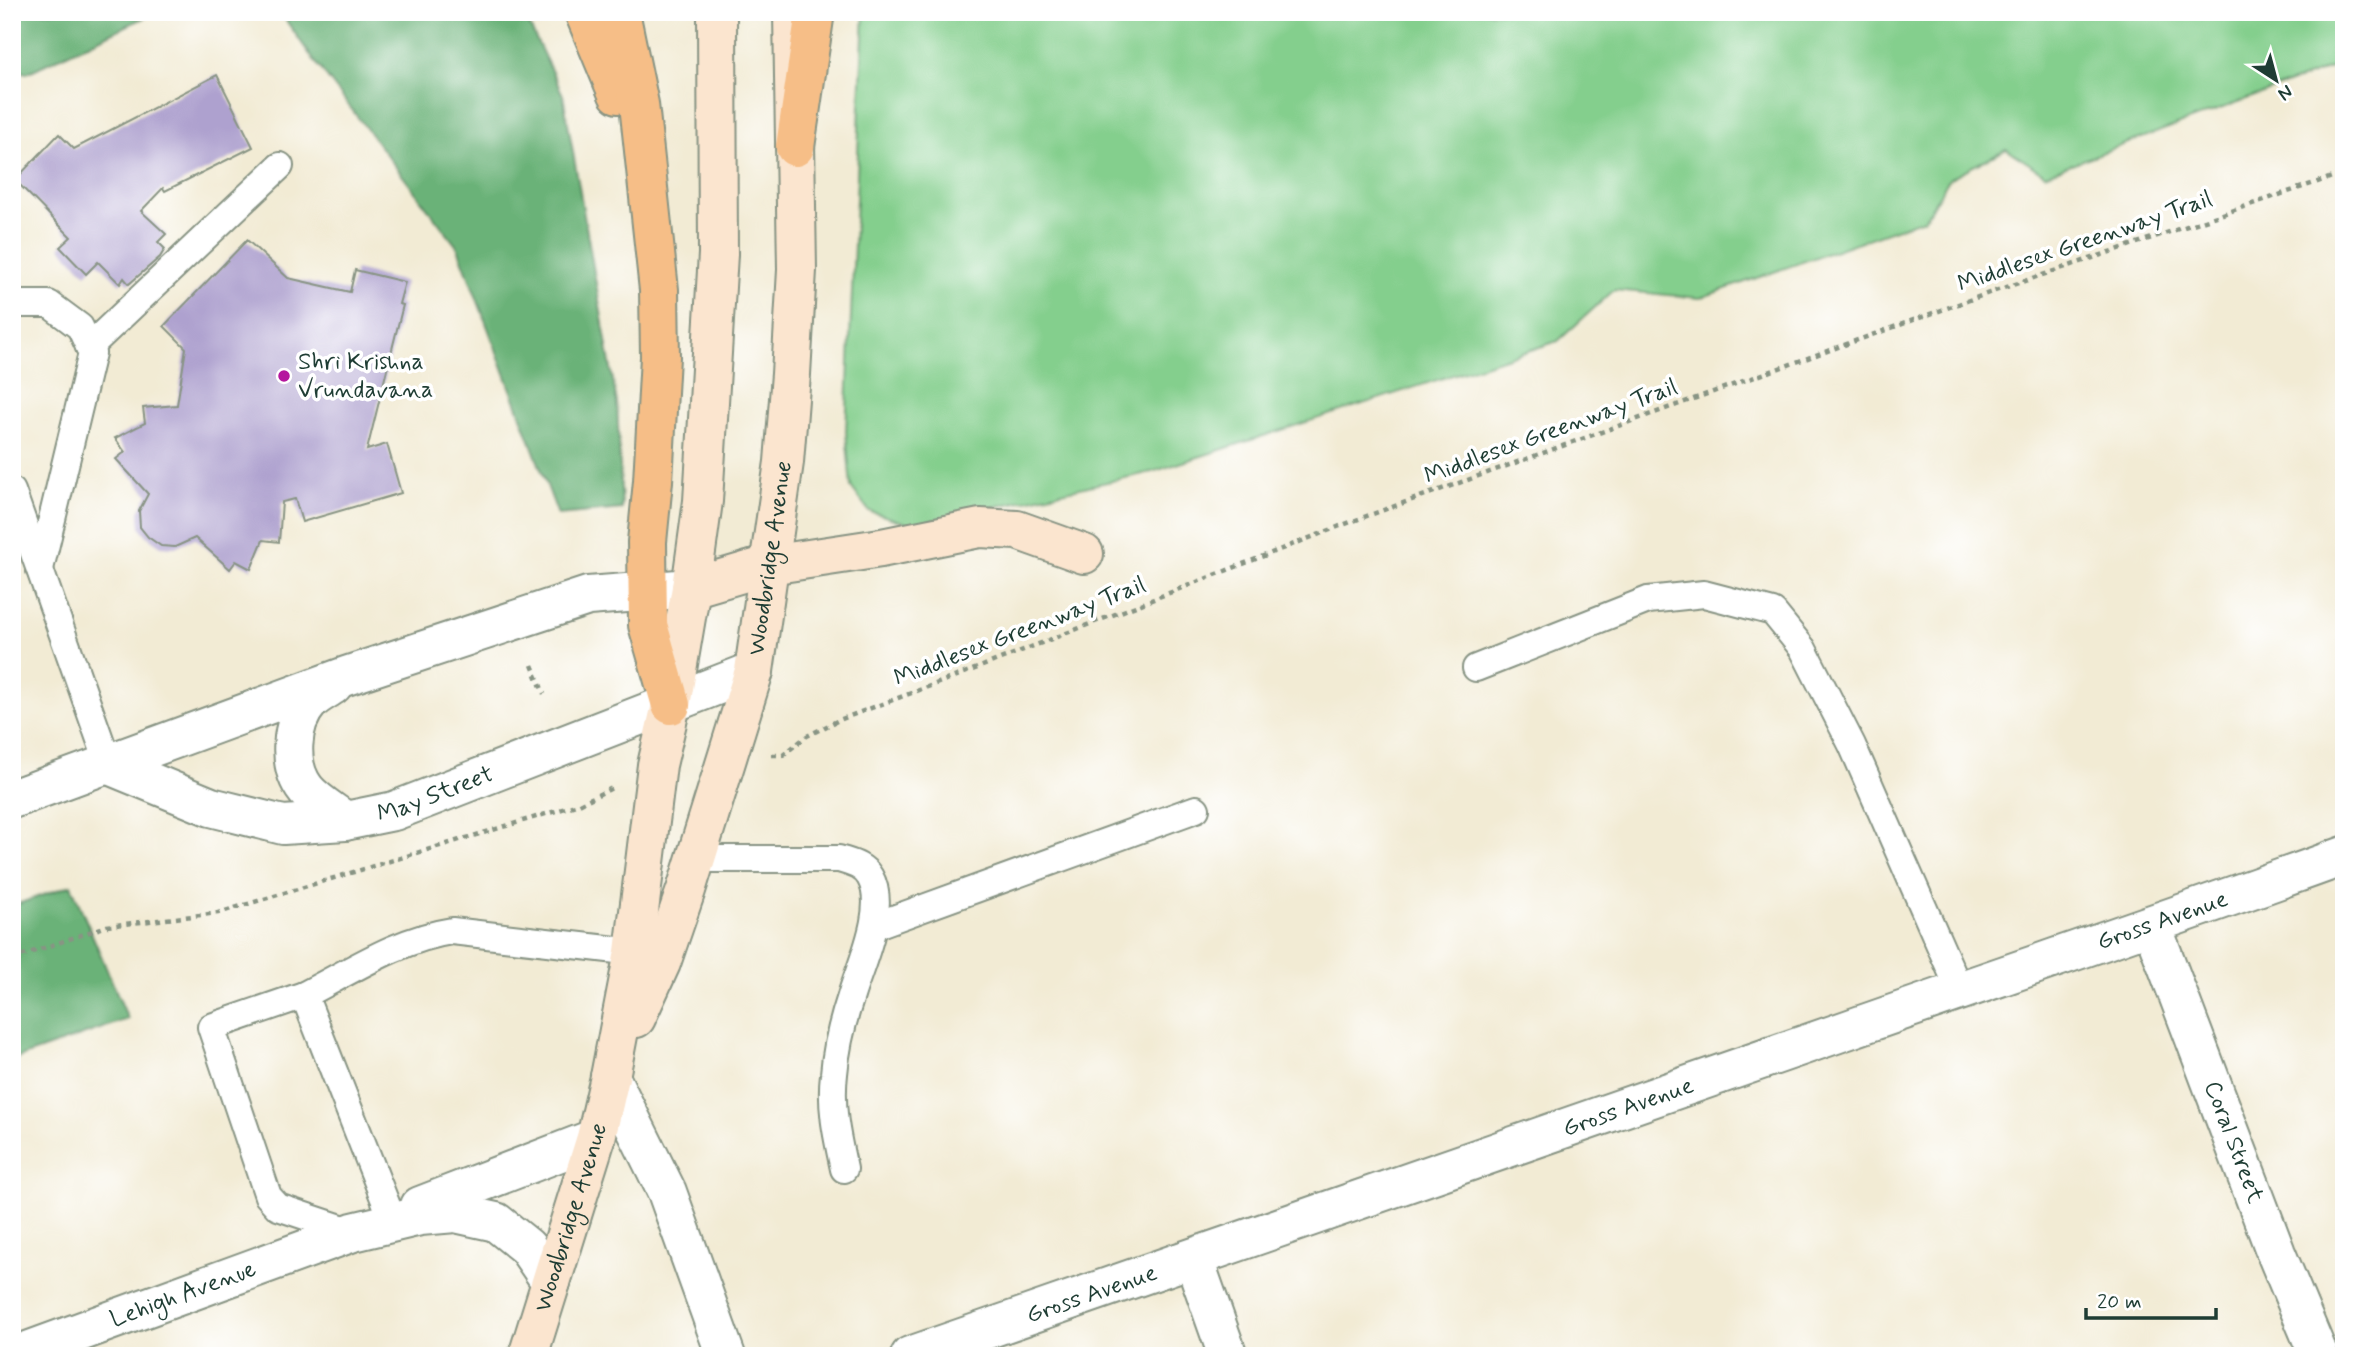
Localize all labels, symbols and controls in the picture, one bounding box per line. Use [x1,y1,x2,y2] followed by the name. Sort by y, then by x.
[2240,46,2310,116] north arrow
[2273,79,2298,106] text: N
[1954,184,2217,300] street label: Middlesex Greenway Trail
[298,347,433,406] place label: Shri Krishna Vrundavana
[276,368,292,384] marker: Shri Krishna Vrundavana
[1420,372,1682,492] street label: Middlesex Greenway Trail
[741,459,799,657] street label: Woodbridge Avenue
[890,570,1150,694] street label: Middlesex Greenway Trail
[375,758,498,830] street label: May Street
[2093,883,2232,958] street label: Gross Avenue
[1559,1070,1698,1144] street label: Gross Avenue
[2197,1076,2271,1207] street label: Coral Street
[527,1120,614,1316] street label: Woodbridge Avenue
[106,1253,260,1335] street label: Lehigh Avenue
[1022,1257,1161,1331] street label: Gross Avenue
[2086,1277,2216,1321] scale bar
[2097,1288,2142,1316] text: 20 m

